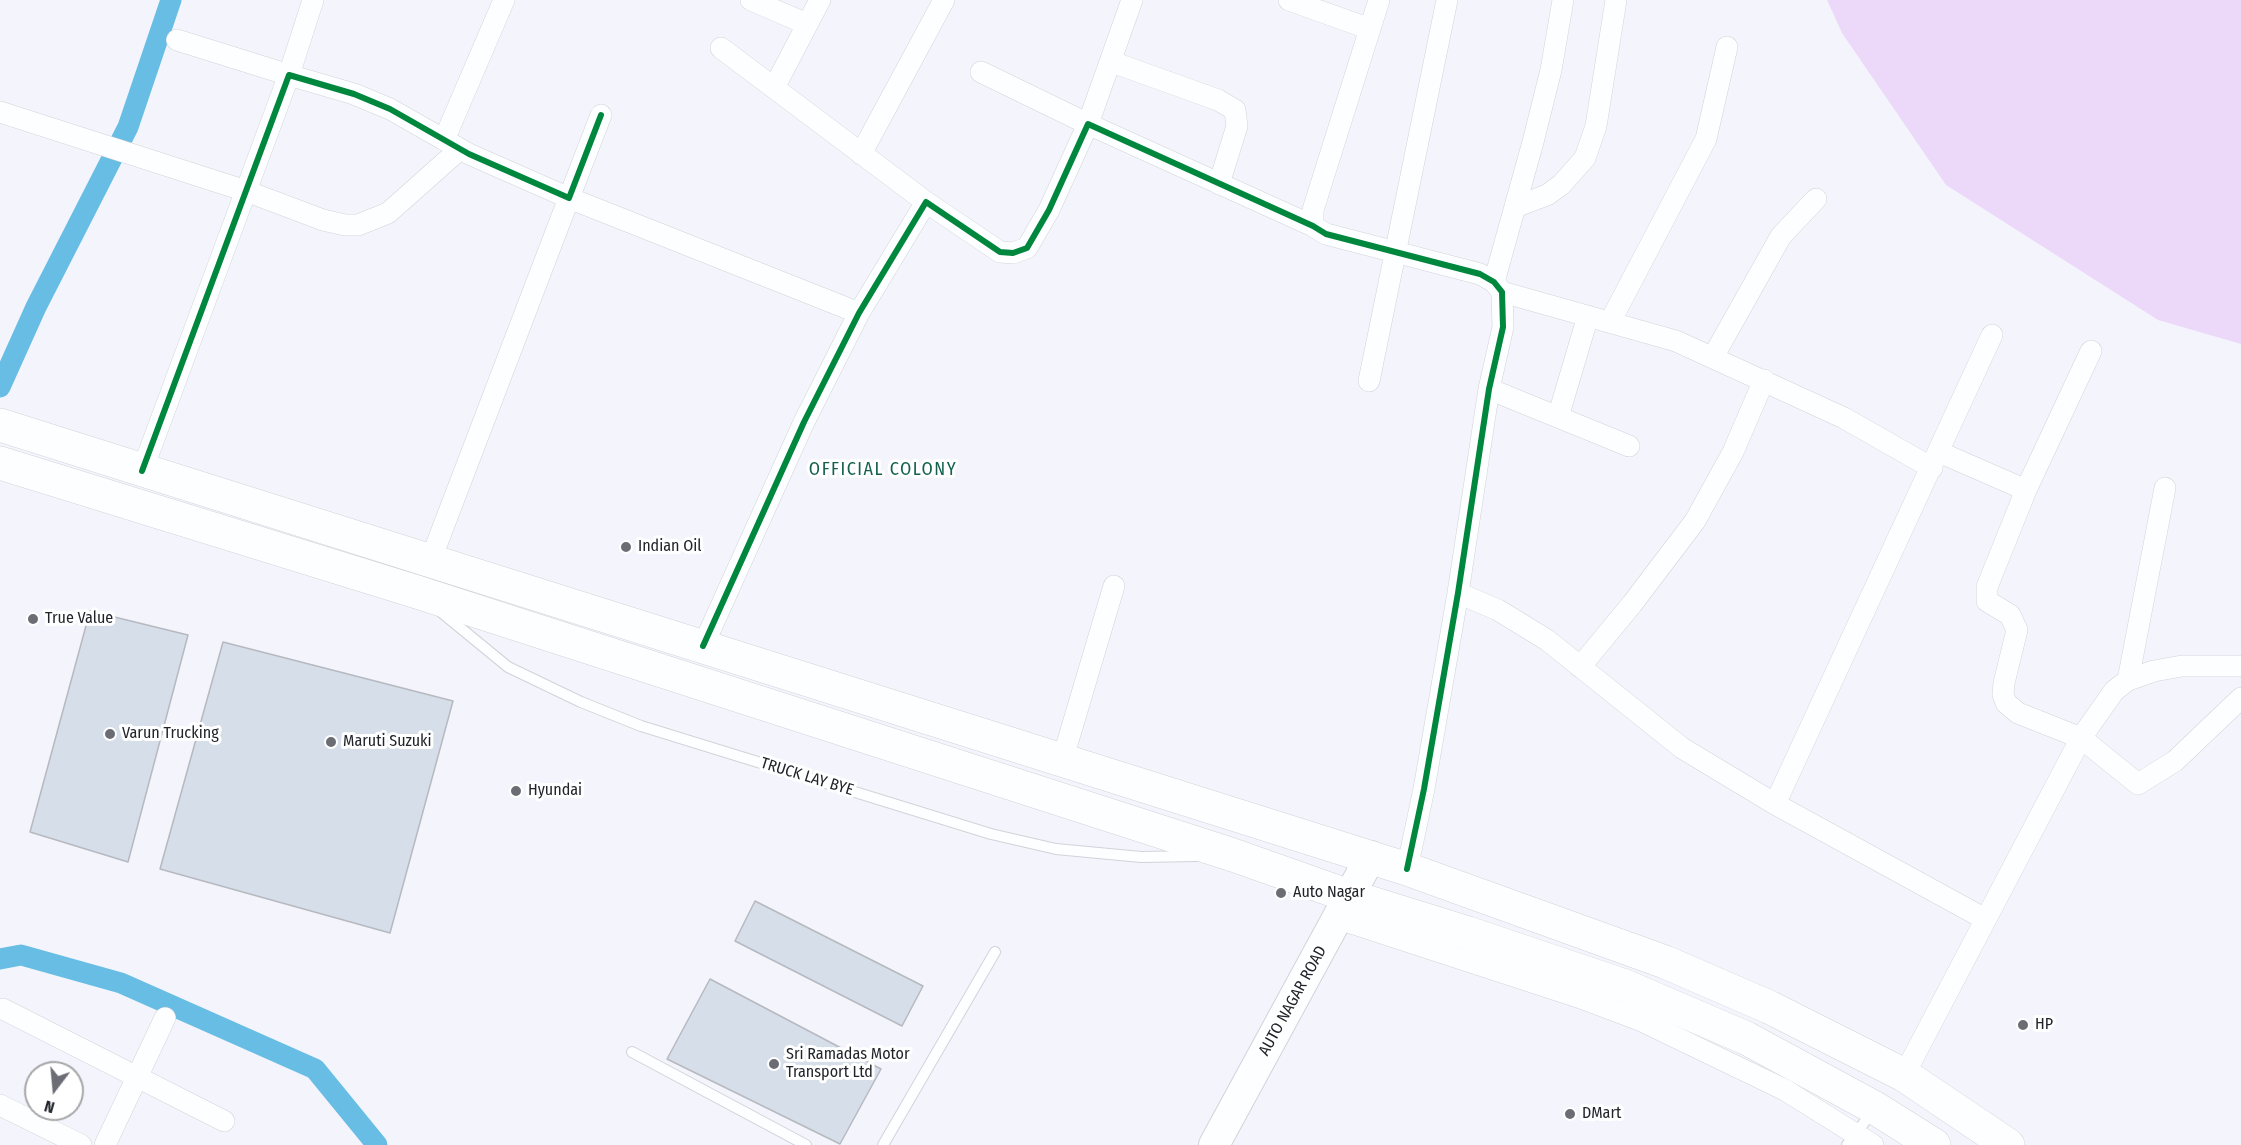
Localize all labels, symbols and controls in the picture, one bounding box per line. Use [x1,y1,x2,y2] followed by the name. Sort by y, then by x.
[809,459,957,481] district label: OFFICIAL COLONY
[638,537,702,557] place label: Indian Oil
[619,540,633,554] marker: Indian Oil
[45,609,113,629] place label: True Value
[26,612,40,626] marker: True Value
[122,724,219,744] place label: Varun Trucking
[103,727,117,741] marker: Varun Trucking
[343,732,432,752] place label: Maruti Suzuki
[324,735,338,749] marker: Maruti Suzuki
[758,754,856,800] street label: TRUCK LAY BYE
[528,781,582,801] place label: Hyundai
[509,784,523,798] marker: Hyundai
[1293,883,1365,903] place label: Auto Nagar
[1274,886,1288,900] marker: Auto Nagar
[1255,943,1331,1059] street label: AUTO NAGAR ROAD
[2035,1015,2053,1035] place label: HP
[2016,1018,2030,1032] marker: HP
[786,1045,910,1083] place label: Sri Ramadas Motor Transport Ltd
[767,1057,781,1071] marker: Sri Ramadas Motor Transport Ltd
[24,1061,84,1121] north arrow
[42,1096,57,1117] text: N
[1582,1104,1621,1124] place label: DMart
[1563,1107,1577,1121] marker: DMart

